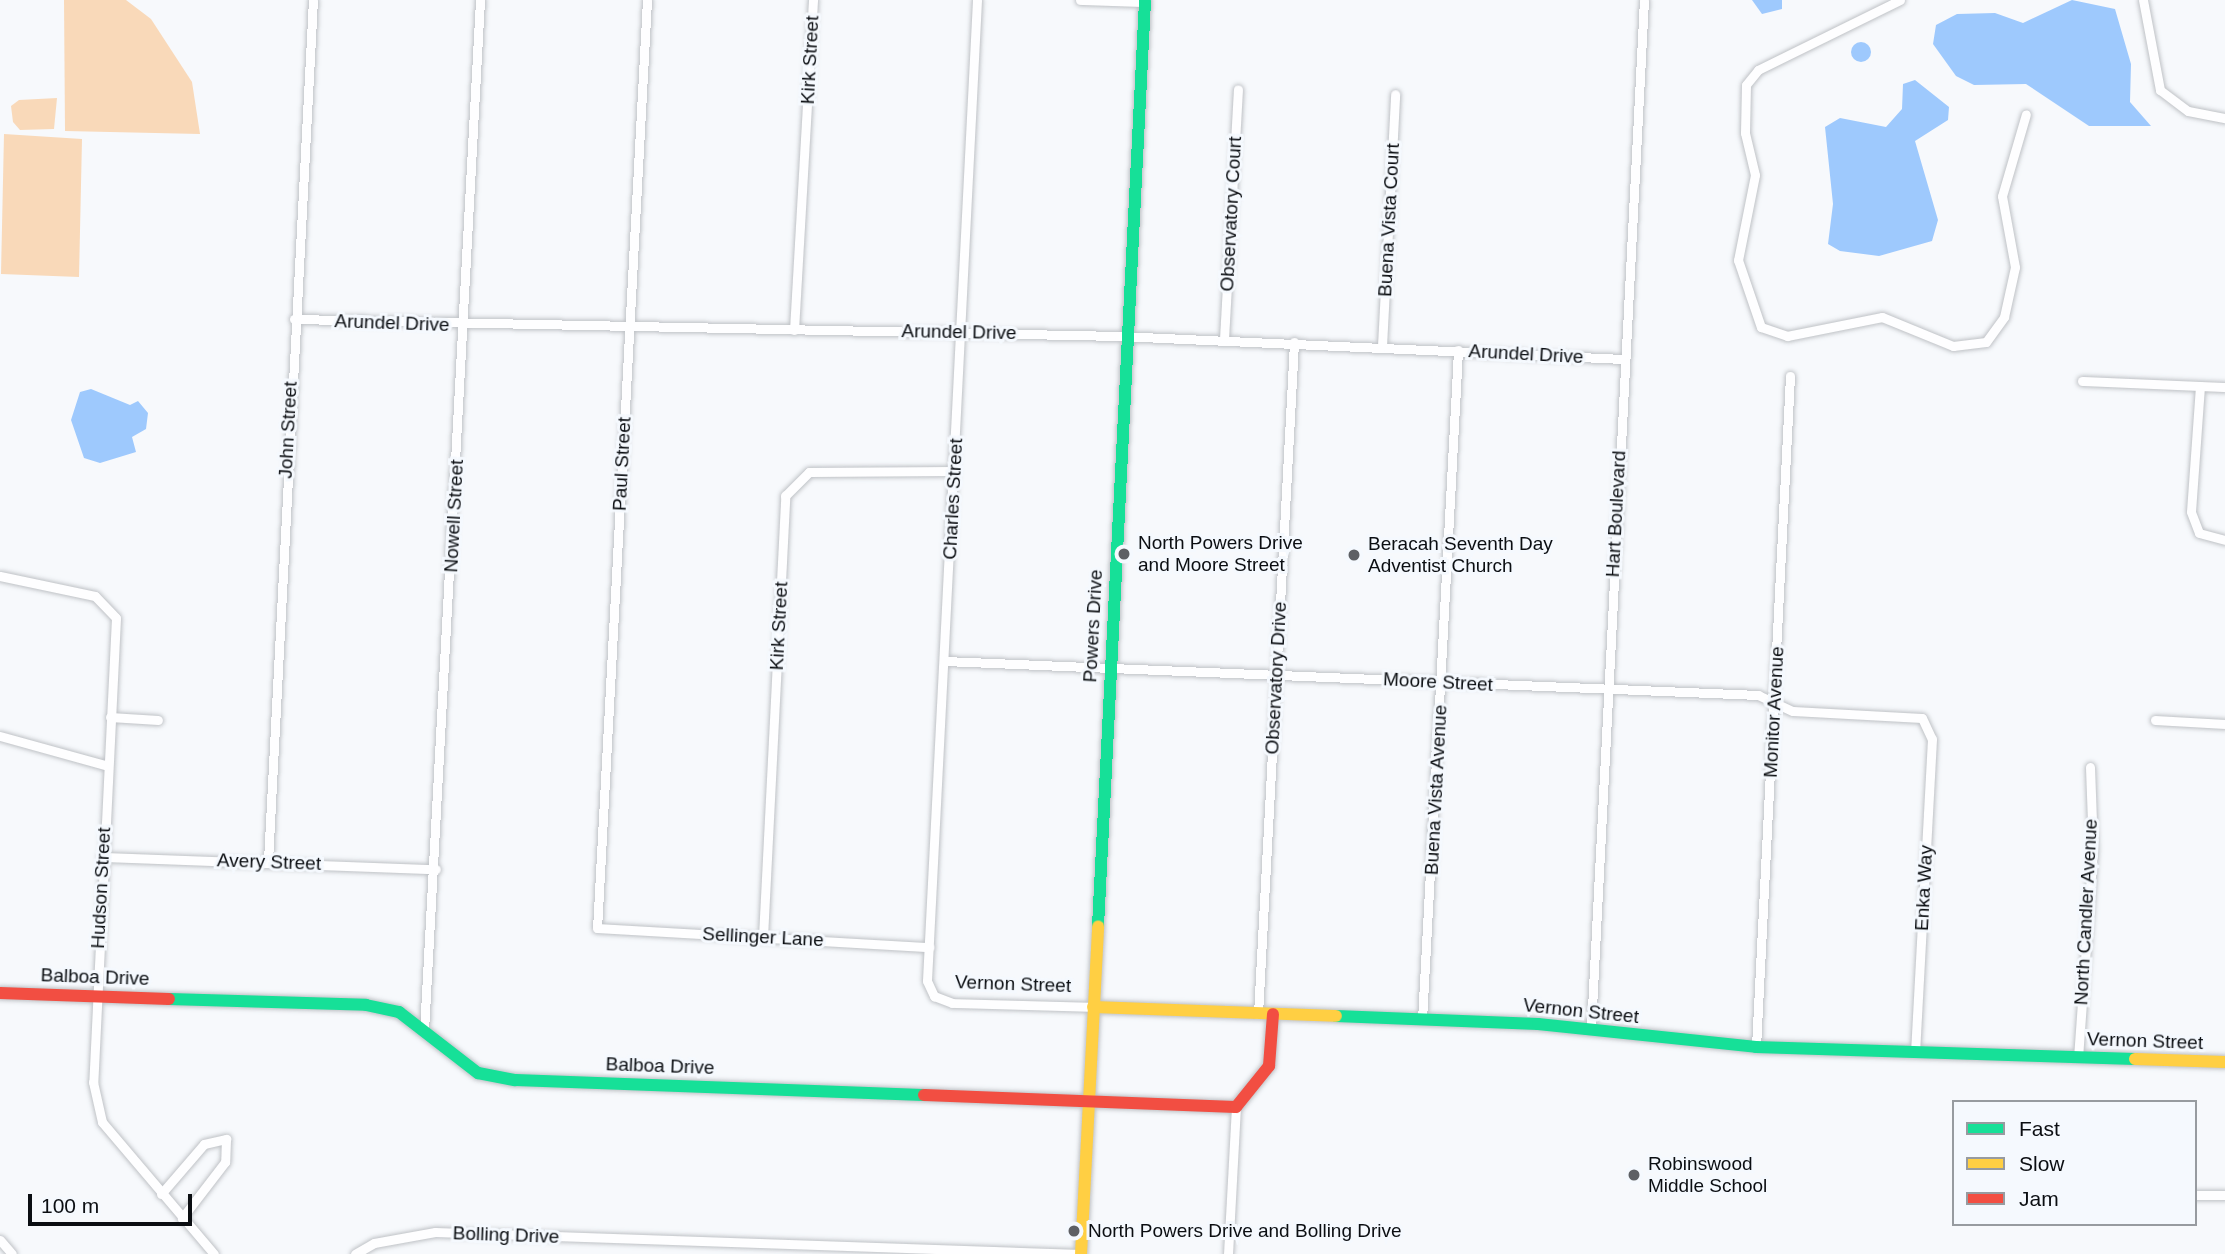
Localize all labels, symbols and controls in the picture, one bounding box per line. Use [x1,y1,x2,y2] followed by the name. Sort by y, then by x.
[796,15,824,105] street label: Kirk Street
[1216,136,1246,292] street label: Observatory Court
[1374,143,1404,297] street label: Buena Vista Court
[334,310,450,336] street label: Arundel Drive
[901,320,1017,344] street label: Arundel Drive
[1468,340,1584,368] street label: Arundel Drive
[274,381,302,479] street label: John Street
[608,416,636,512] street label: Paul Street
[938,438,968,560] street label: Charles Street
[1601,450,1631,578] street label: Hart Boulevard
[440,459,468,573] street label: Nowell Street
[1138,532,1303,576] place label: North Powers Drive and Moore Street
[1368,533,1553,577] place label: Beracah Seventh Day Adventist Church
[1116,546,1132,562] marker: North Powers Drive and Moore Street
[1346,547,1362,563] marker: Beracah Seventh Day Adventist Church
[1079,569,1107,683] street label: Powers Drive
[765,581,793,671] street label: Kirk Street
[1261,601,1291,755] street label: Observatory Drive
[1759,645,1789,779] street label: Monitor Avenue
[1383,668,1493,696] street label: Moore Street
[1420,704,1452,876] street label: Buena Vista Avenue
[2070,818,2102,1006] street label: North Candler Avenue
[86,827,116,949] street label: Hudson Street
[1910,845,1938,931] street label: Enka Way
[217,849,321,875] street label: Avery Street
[702,922,824,952] street label: Sellinger Lane
[40,964,150,990] street label: Balboa Drive
[955,971,1071,997] street label: Vernon Street
[1522,994,1640,1028] street label: Vernon Street
[2087,1028,2203,1054] street label: Vernon Street
[605,1053,715,1079] street label: Balboa Drive
[1952,1100,2197,1226] legend
[2019,1117,2060,1140] text: Fast
[2019,1152,2065,1175] text: Slow
[1648,1153,1767,1197] place label: Robinswood Middle School
[1626,1167,1642,1183] marker: Robinswood Middle School
[32,1180,196,1224] scale bar
[2019,1187,2059,1210] text: Jam
[41,1194,99,1217] text: 100 m
[1088,1220,1402,1242] place label: North Powers Drive and Bolling Drive
[452,1222,560,1248] street label: Bolling Drive
[1066,1223,1082,1239] marker: North Powers Drive and Bolling Drive

